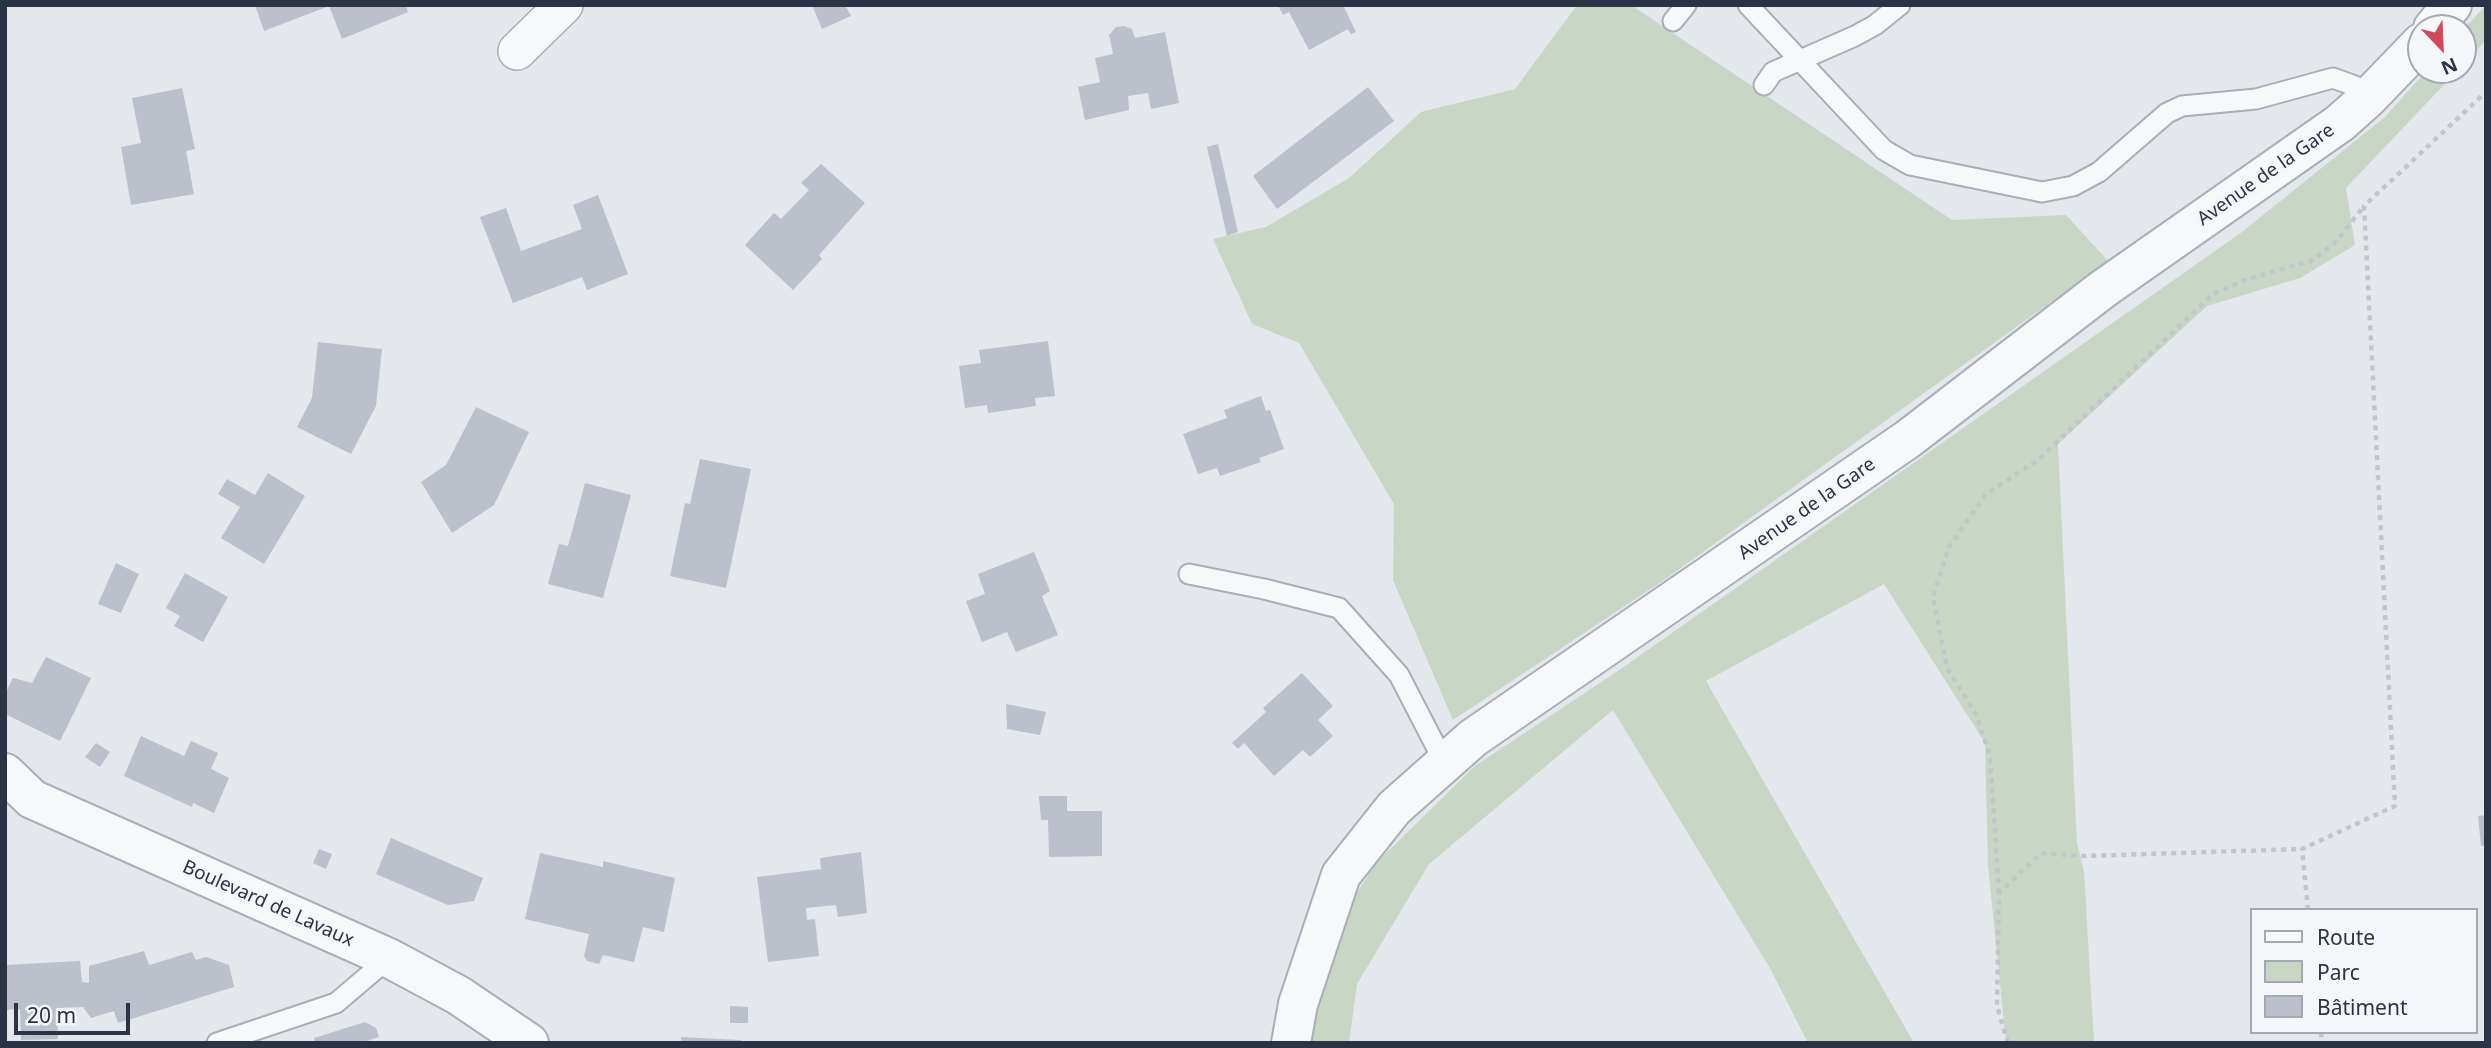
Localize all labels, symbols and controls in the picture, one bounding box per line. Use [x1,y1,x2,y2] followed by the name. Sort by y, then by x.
[2407,14,2477,84] north arrow
[2437,52,2462,81] text: N
[2193,119,2339,231] street label: Avenue de la Gare
[1734,453,1880,565] street label: Avenue de la Gare
[179,856,357,952] street label: Boulevard de Lavaux
[2250,908,2477,1034] legend
[2317,923,2375,951] text: Route
[2317,958,2360,986] text: Parc
[18,988,133,1032] scale bar
[2317,993,2407,1021] text: Bâtiment
[27,1001,76,1029] text: 20 m

